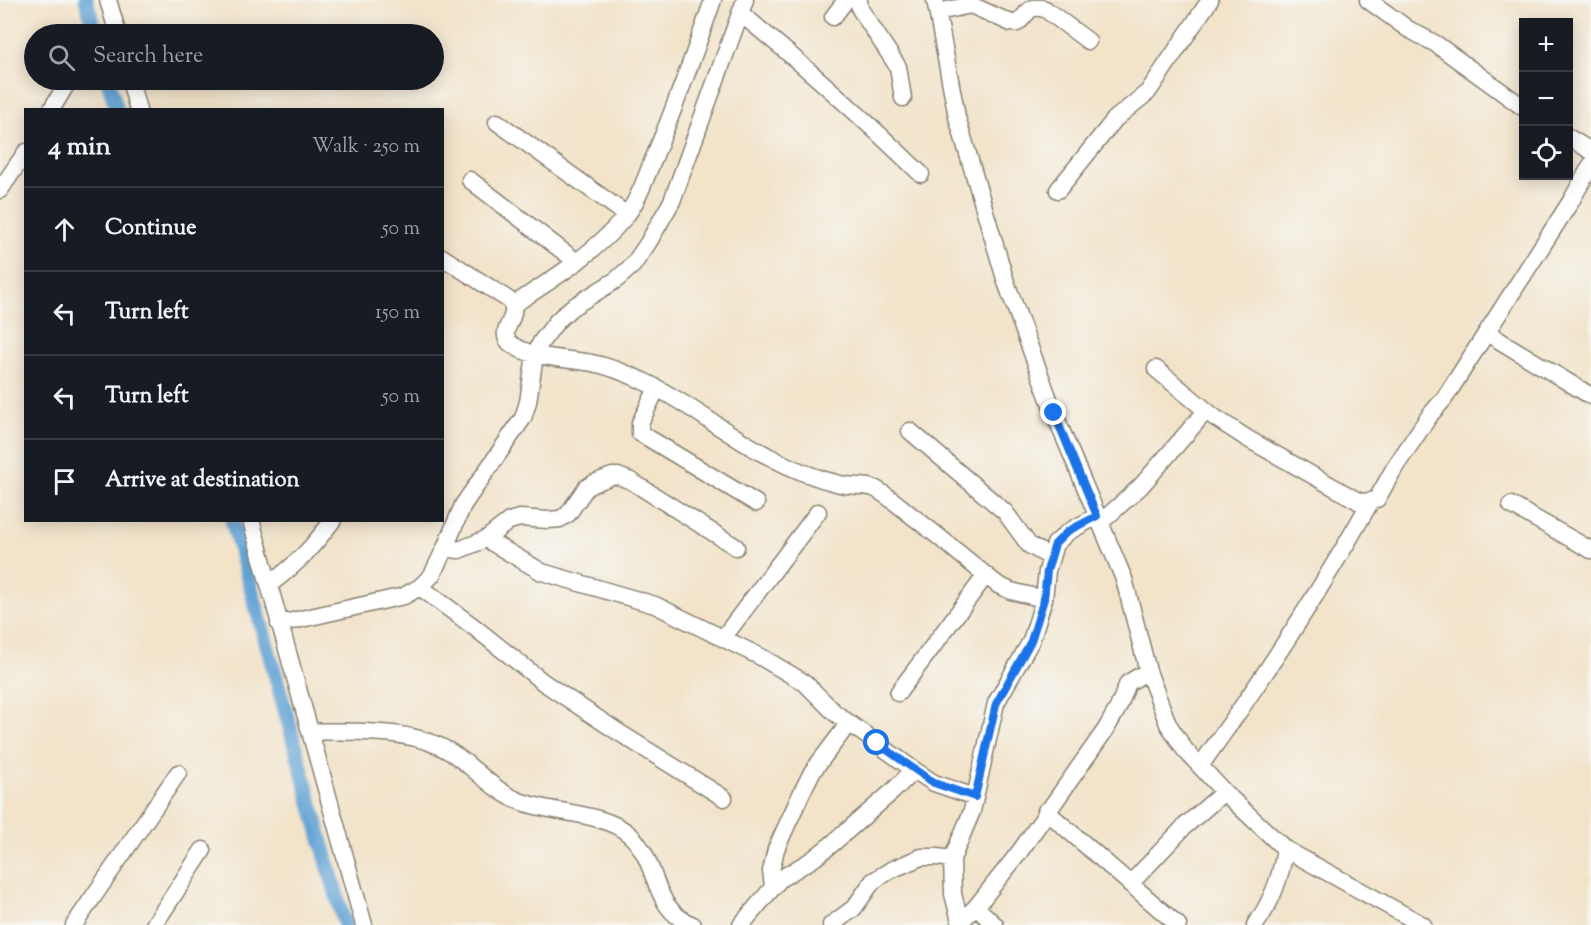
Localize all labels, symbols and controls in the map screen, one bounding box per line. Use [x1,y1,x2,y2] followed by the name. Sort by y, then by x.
[1519,18,1573,180] map controls
[1519,18,1573,72] button: +
[24,24,444,90] search box
[45,41,78,74] icon: search
[93,41,203,73] text: Search here
[1519,72,1573,126] button: −
[1519,126,1573,180] button: locate
[48,129,111,166] text: 4 min
[312,133,420,162] text: Walk · 250 m
[48,213,81,246] icon: ahead
[105,213,196,245] text: Continue
[382,215,420,244] text: 50 m
[48,297,81,330] icon: left
[105,297,188,329] text: Turn left
[375,299,420,328] text: 150 m
[48,381,81,414] icon: left
[105,381,188,413] text: Turn left
[382,383,420,412] text: 50 m
[1040,399,1066,425] route end
[48,465,81,498] icon: arrive
[105,465,300,497] text: Arrive at destination
[863,729,889,755] route start

